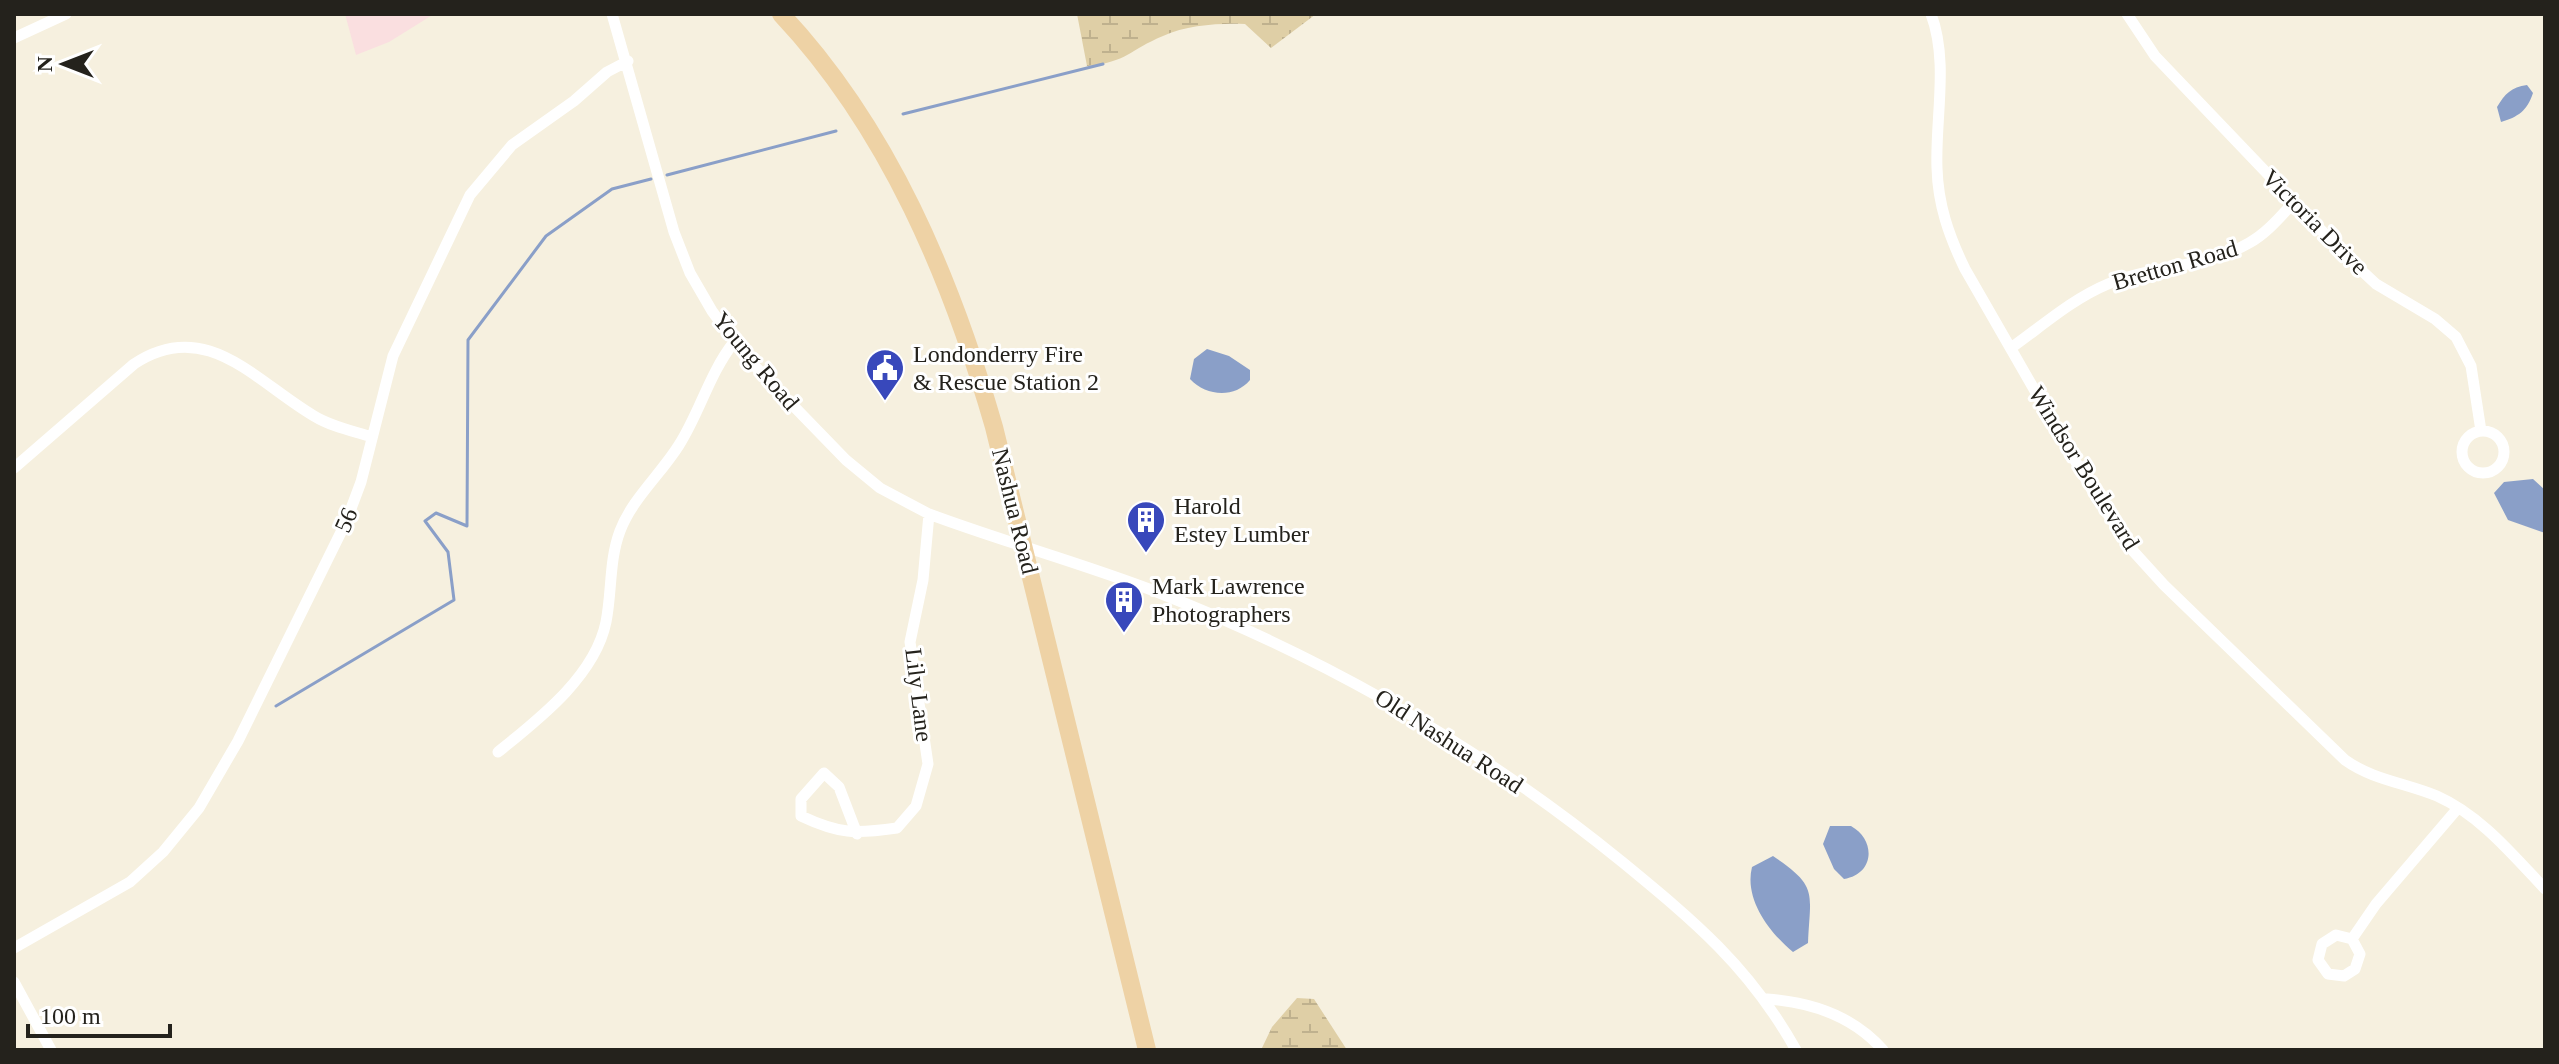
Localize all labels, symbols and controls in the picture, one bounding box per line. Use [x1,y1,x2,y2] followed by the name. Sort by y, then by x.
[24,24,104,104] north arrow
[32,56,57,72] text: N
[2257,164,2373,280] street label: Victoria Drive
[2110,235,2240,295] street label: Bretton Road
[708,307,804,415] street label: Young Road
[913,341,1099,395] place label: Londonderry Fire & Rescue Station 2
[864,347,906,402] public building icon: Londonderry Fire & Rescue Station 2
[2023,382,2145,554] street label: Windsor Boulevard
[987,445,1043,577] street label: Nashua Road
[1174,493,1309,547] place label: Harold Estey Lumber
[1125,499,1167,554] building icon: Harold Estey Lumber
[329,504,363,536] street label: 56
[1152,573,1305,627] place label: Mark Lawrence Photographers
[1103,579,1145,634] building icon: Mark Lawrence Photographers
[900,647,938,743] street label: Lily Lane
[1370,684,1528,798] street label: Old Nashua Road
[28,988,170,1038] scale bar
[40,1003,101,1029] text: 100 m

